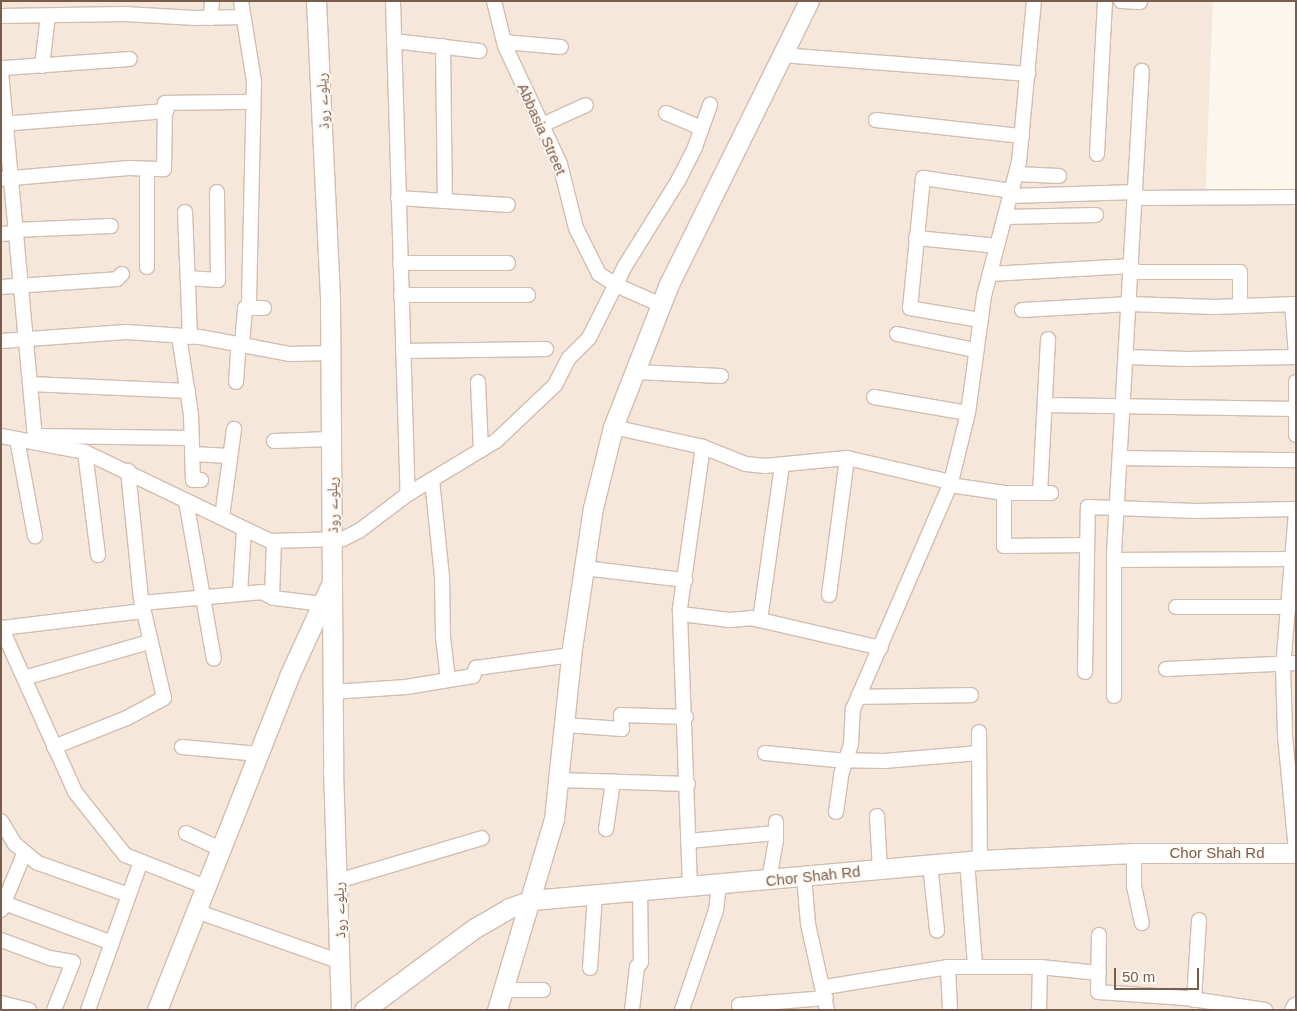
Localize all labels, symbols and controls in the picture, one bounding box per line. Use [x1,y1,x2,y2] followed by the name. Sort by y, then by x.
[312,72,332,130] street label: ریلوے روڈ
[514,80,570,178] street label: Abbasia Street
[323,477,341,533] street label: ریلوے روڈ
[1169,844,1265,862] street label: Chor Shah Rd
[765,862,861,890] street label: Chor Shah Rd
[329,881,349,939] street label: ریلوے روڈ
[1117,958,1202,990] scale bar
[1122,968,1155,985] text: 50 m

